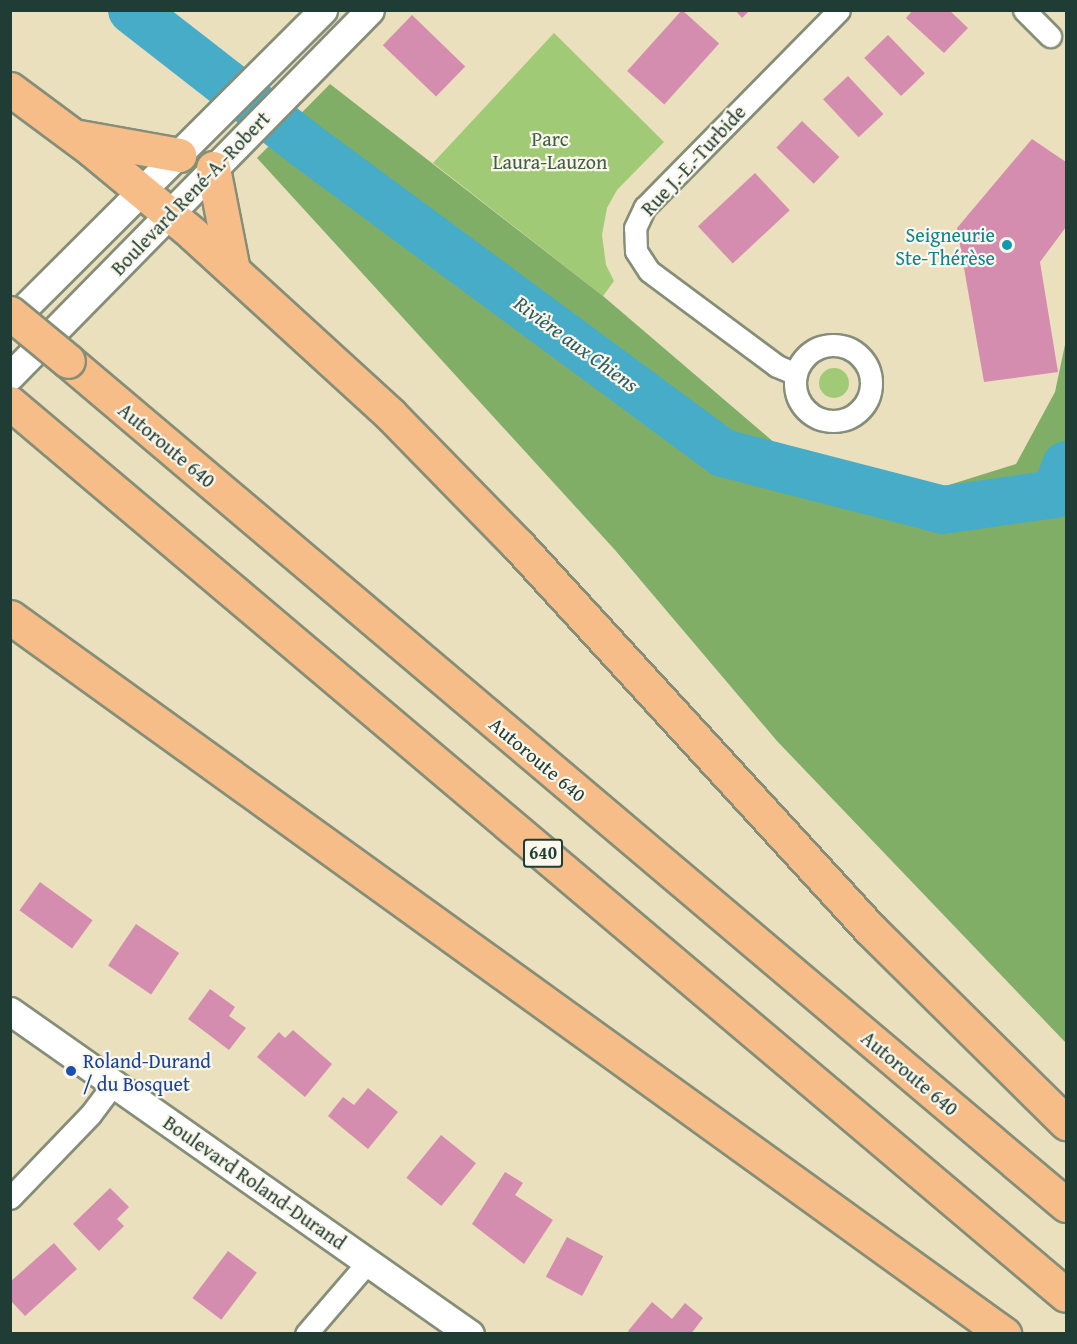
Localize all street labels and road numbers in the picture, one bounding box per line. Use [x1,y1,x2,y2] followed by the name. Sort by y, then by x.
[636,100,750,220] street label: Rue J.-E.-Turbide
[105,106,275,280] street label: Boulevard René-A.-Robert
[114,398,220,492] street label: Autoroute 640
[485,712,591,806] street label: Autoroute 640
[522,838,564,868] road number: 640
[857,1026,963,1120] street label: Autoroute 640
[159,1110,351,1254] street label: Boulevard Roland-Durand

